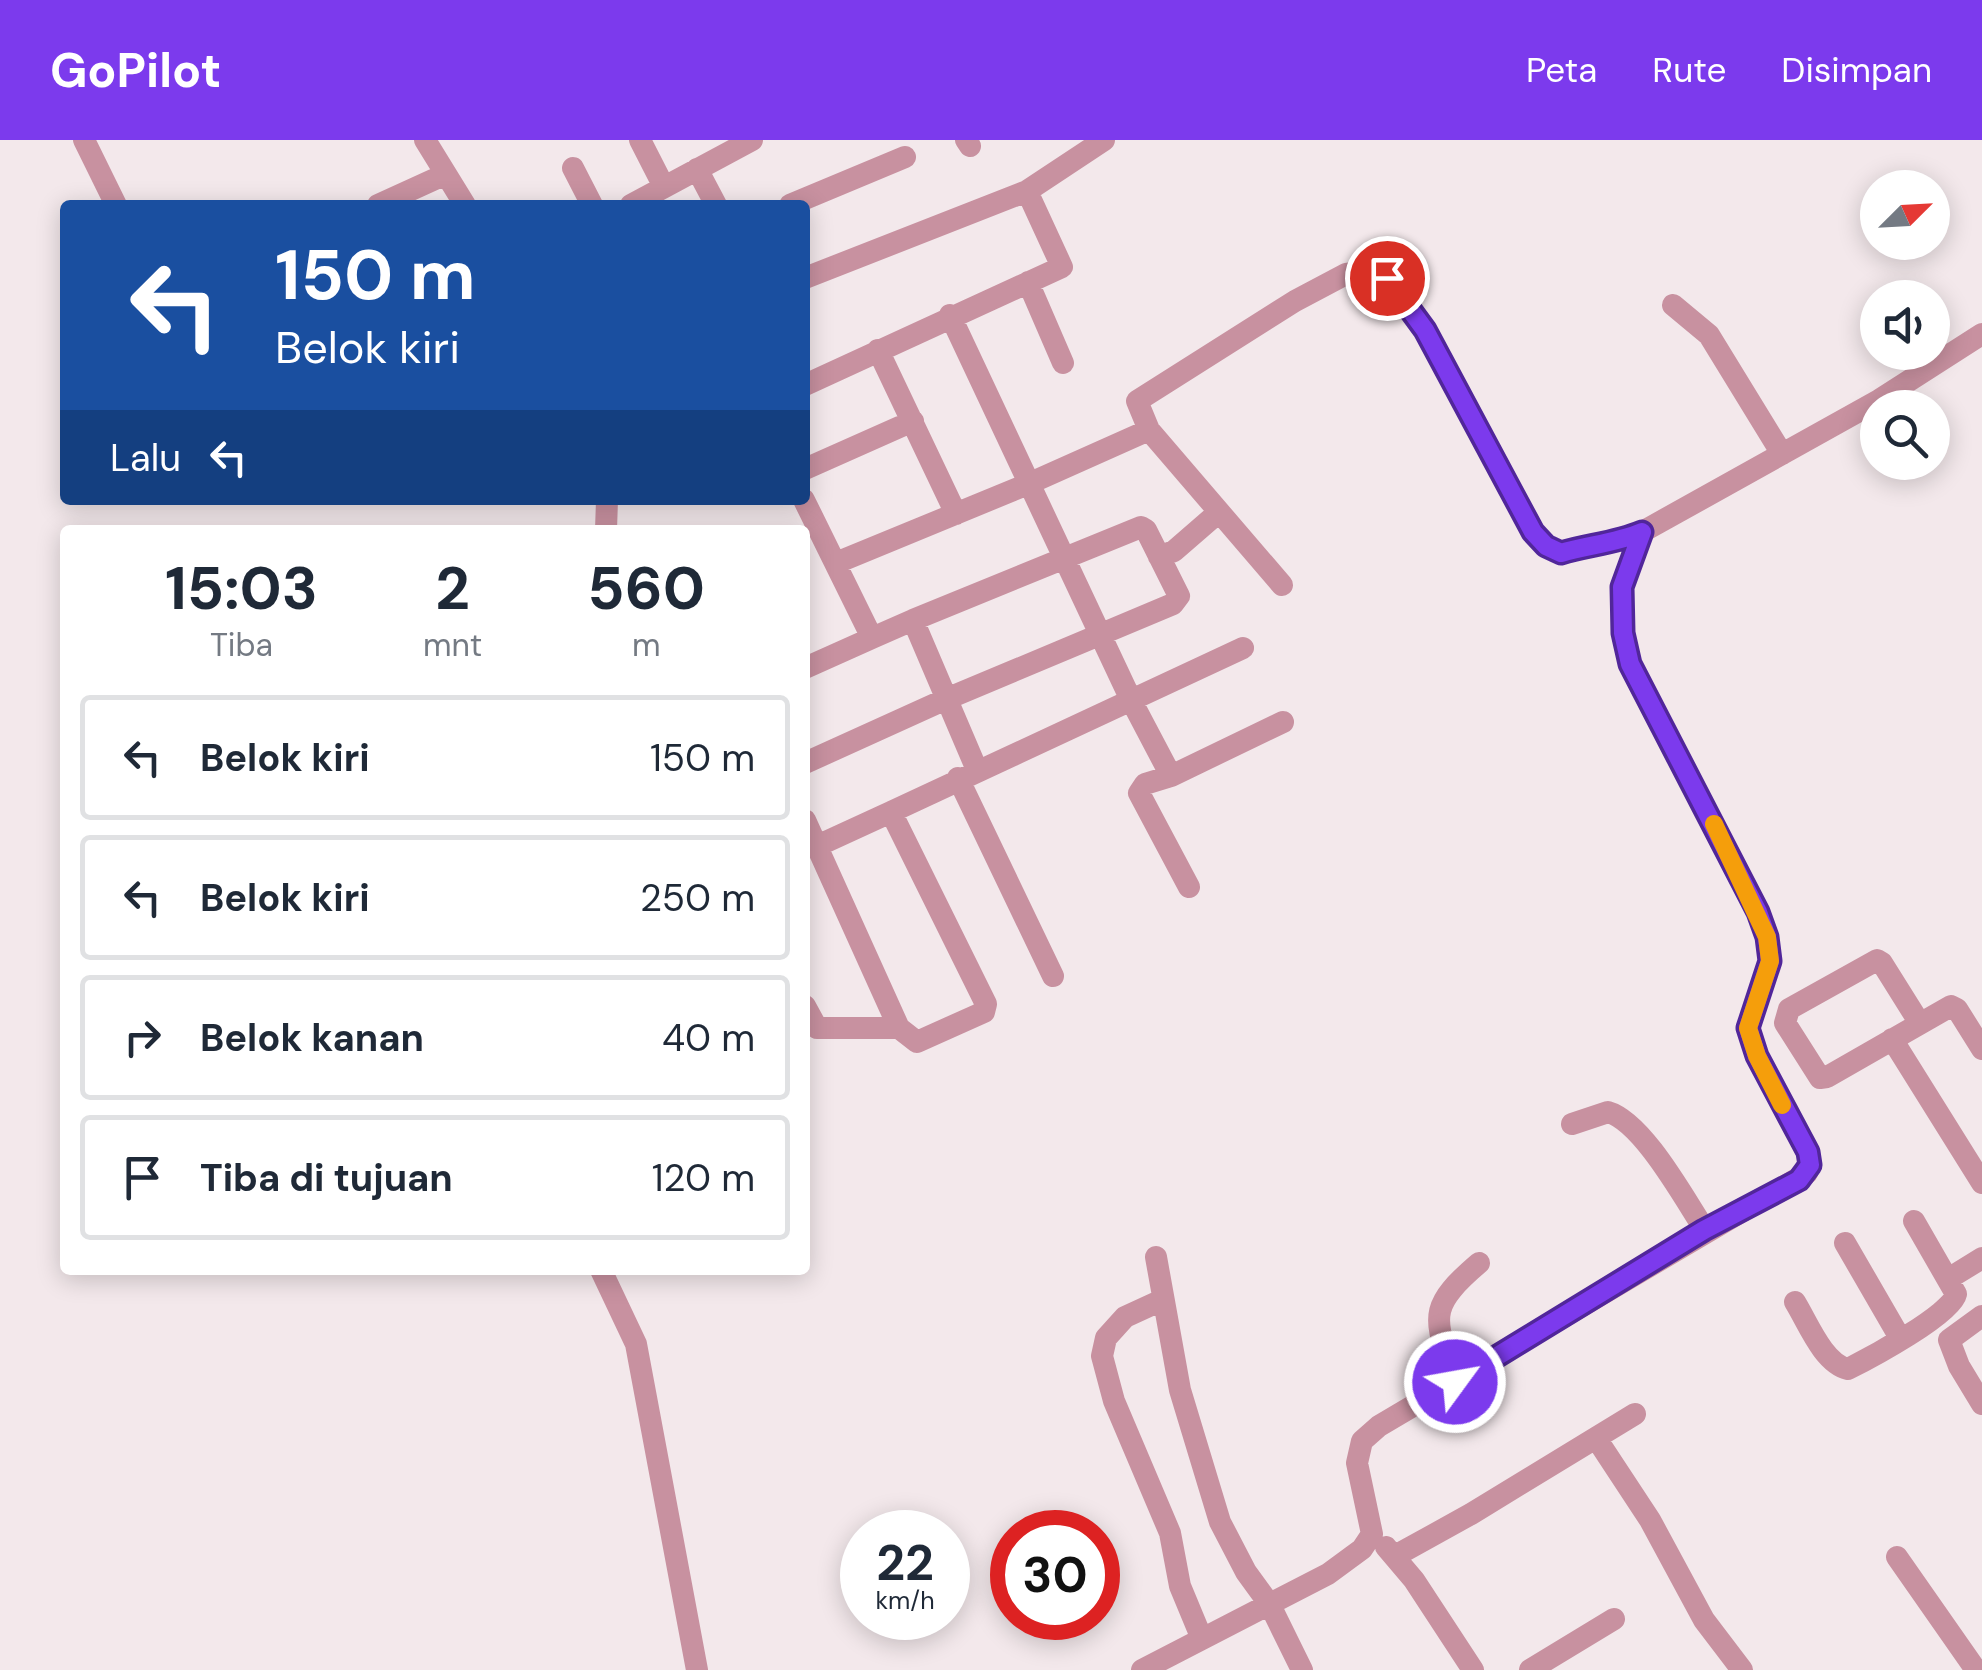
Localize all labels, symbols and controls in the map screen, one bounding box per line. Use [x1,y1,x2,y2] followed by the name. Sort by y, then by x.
[50,39,221,102] text: GoPilot
[1526,47,1597,93] text: Peta
[1652,47,1726,93] text: Rute
[1781,47,1932,93] text: Disimpan
[1860,170,1950,260] north arrow
[1860,170,1950,480] map controls
[275,230,476,321] text: 150 m
[1345,236,1430,321] pin
[110,240,240,370] icon: left
[1360,251,1415,306] icon: arrive
[1860,280,1950,370] button: sound
[275,318,460,377] text: Belok kiri
[1860,390,1950,480] button: search
[201,430,256,485] icon: left
[110,433,181,483] text: Lalu
[165,549,318,628] text: 15:03
[435,549,470,628] text: 2
[587,549,705,628] text: 560
[210,624,273,666] text: Tiba
[423,624,482,666] text: mnt
[632,624,660,666] text: m
[115,730,170,785] icon: left
[200,733,370,783] text: Belok kiri
[650,733,755,783] text: 150 m
[115,870,170,925] icon: left
[200,873,370,923] text: Belok kiri
[640,873,755,923] text: 250 m
[115,1010,170,1065] icon: right
[200,1013,424,1063] text: Belok kanan
[662,1013,755,1063] text: 40 m
[115,1150,170,1205] icon: arrive
[200,1153,453,1203] text: Tiba di tujuan
[652,1153,755,1203] text: 120 m
[1403,1330,1507,1434] position arrow
[990,1510,1120,1640] speed limit sign: 30
[876,1530,934,1596] text: 22
[875,1584,935,1617] text: km/h

